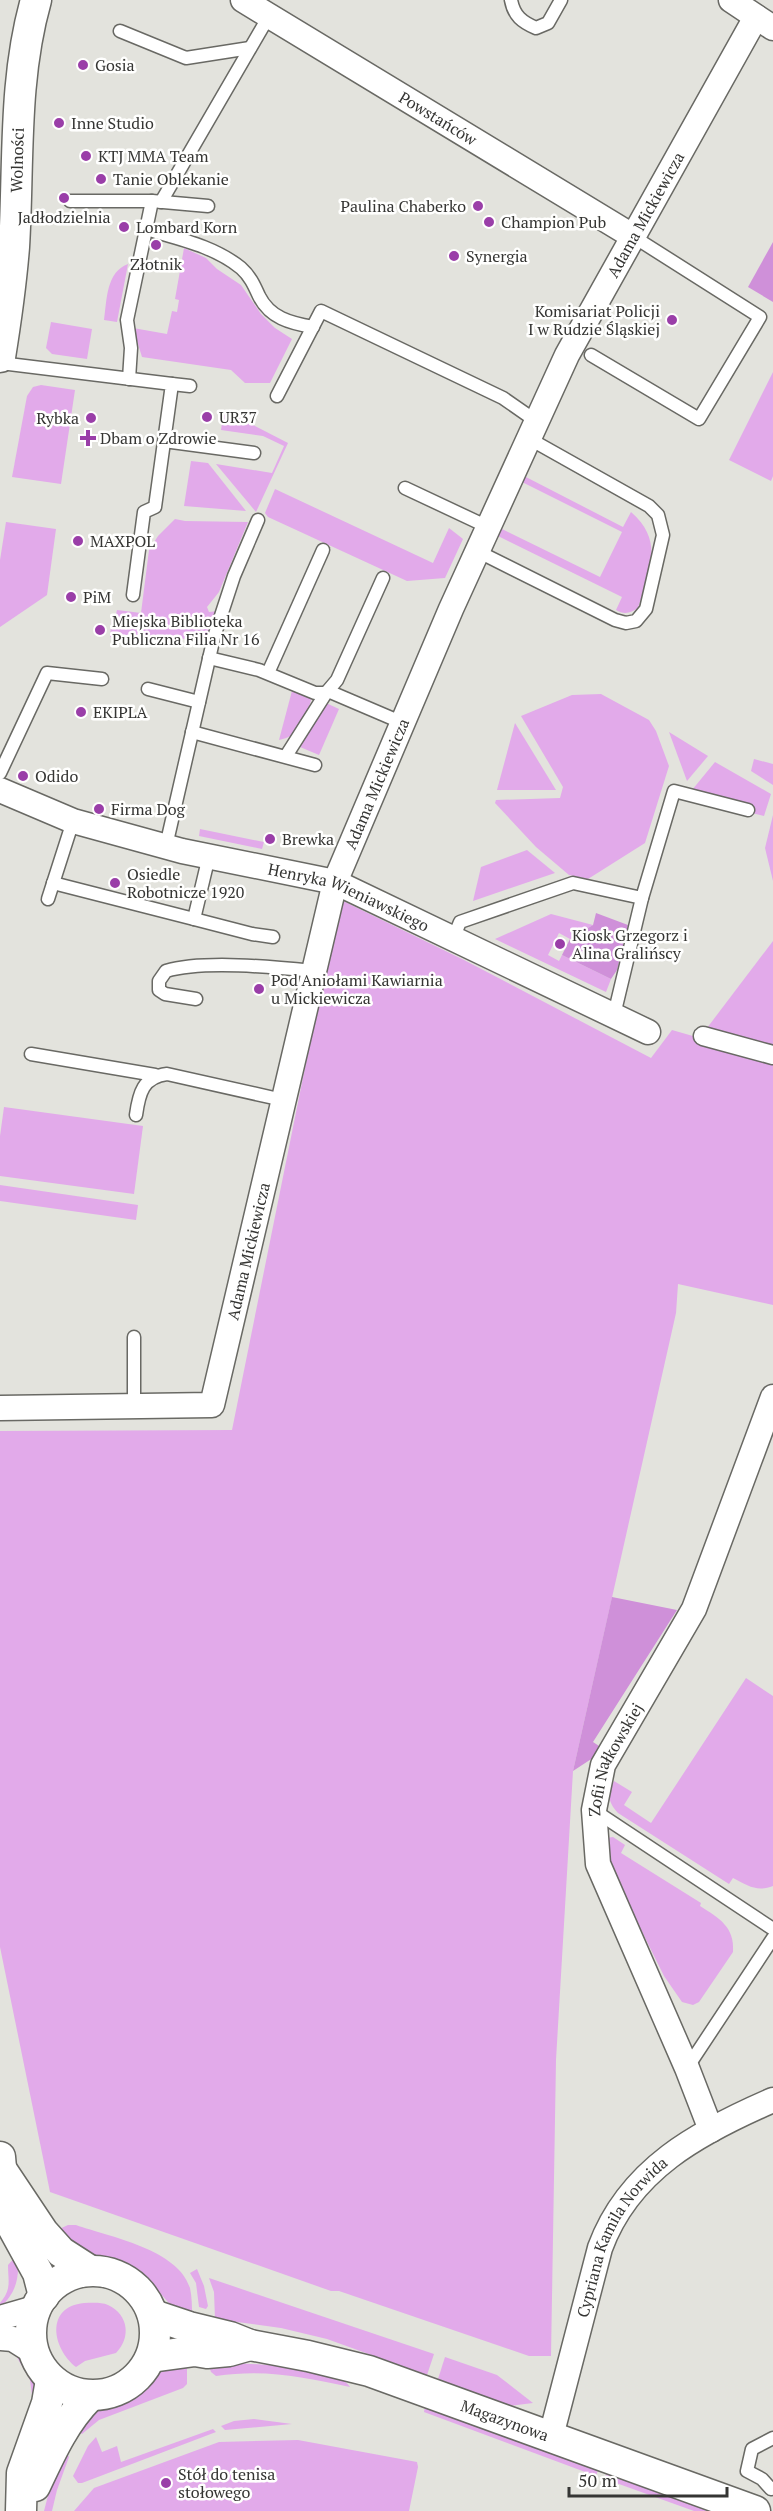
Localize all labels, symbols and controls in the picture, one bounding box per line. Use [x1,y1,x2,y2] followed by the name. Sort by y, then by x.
[95,54,135,76] place label: Gosia
[76,58,90,72] marker: Gosia
[395,86,481,150] street label: Powstańców
[71,112,154,134] place label: Inne Studio
[52,116,66,130] marker: Inne Studio
[5,127,29,193] street label: Wolności
[98,145,209,167] place label: KTJ MMA Team
[602,148,689,281] street label: Adama Mickiewicza
[79,149,93,163] marker: KTJ MMA Team
[113,168,229,190] place label: Tanie Oblekanie
[94,172,108,186] marker: Tanie Oblekanie
[57,191,71,205] marker: Jadłodzielnia
[341,195,466,217] place label: Paulina Chaberko
[471,199,485,213] marker: Paulina Chaberko
[17,206,111,228] place label: Jadłodzielnia
[501,211,606,233] place label: Champion Pub
[482,215,496,229] marker: Champion Pub
[136,216,238,238] place label: Lombard Korn
[117,220,131,234] marker: Lombard Korn
[149,238,163,252] marker: Złotnik
[466,245,528,267] place label: Synergia
[447,249,461,263] marker: Synergia
[130,253,183,275] place label: Złotnik
[528,300,660,340] place label: Komisariat Policji I w Rudzie Śląskiej
[665,313,679,327] marker: Komisariat Policji I w Rudzie Śląskiej
[219,406,257,428] place label: UR37
[36,407,79,429] place label: Rybka
[200,410,214,424] marker: UR37
[84,411,98,425] marker: Rybka
[100,427,217,449] place label: Dbam o Zdrowie
[81,431,95,445] marker: Dbam o Zdrowie
[90,530,155,552] place label: MAXPOL
[71,534,85,548] marker: MAXPOL
[83,586,111,608] place label: PiM
[64,590,78,604] marker: PiM
[112,610,260,650] place label: Miejska Biblioteka Publiczna Filia Nr 16
[93,623,107,637] marker: Miejska Biblioteka Publiczna Filia Nr 16
[93,701,148,723] place label: EKIPLA
[74,705,88,719] marker: EKIPLA
[339,715,414,853] street label: Adama Mickiewicza
[35,765,78,787] place label: Odido
[16,769,30,783] marker: Odido
[111,798,186,820] place label: Firma Dog
[92,802,106,816] marker: Firma Dog
[282,828,334,850] place label: Brewka
[263,832,277,846] marker: Brewka
[266,858,433,937] street label: Henryka Wieniawskiego
[127,863,244,903] place label: Osiedle Robotnicze 1920
[108,876,122,890] marker: Osiedle Robotnicze 1920
[572,924,688,964] place label: Kiosk Grzegorz i Alina Gralińscy
[553,937,567,951] marker: Kiosk Grzegorz i Alina Gralińscy
[271,969,443,1009] place label: Pod Aniołami Kawiarnia u Mickiewicza
[252,982,266,996] marker: Pod Aniołami Kawiarnia u Mickiewicza
[221,1180,275,1322] street label: Adama Mickiewicza
[583,1699,648,1817] street label: Zofii Nałkowskiej
[571,2152,672,2320] street label: Cypriana Kamila Norwida
[458,2394,552,2446] street label: Magazynowa
[569,2460,726,2498] scale bar
[178,2463,275,2503] place label: Stół do tenisa stołowego
[578,2468,618,2492] text: 50 m
[159,2476,173,2490] marker: Stół do tenisa stołowego

